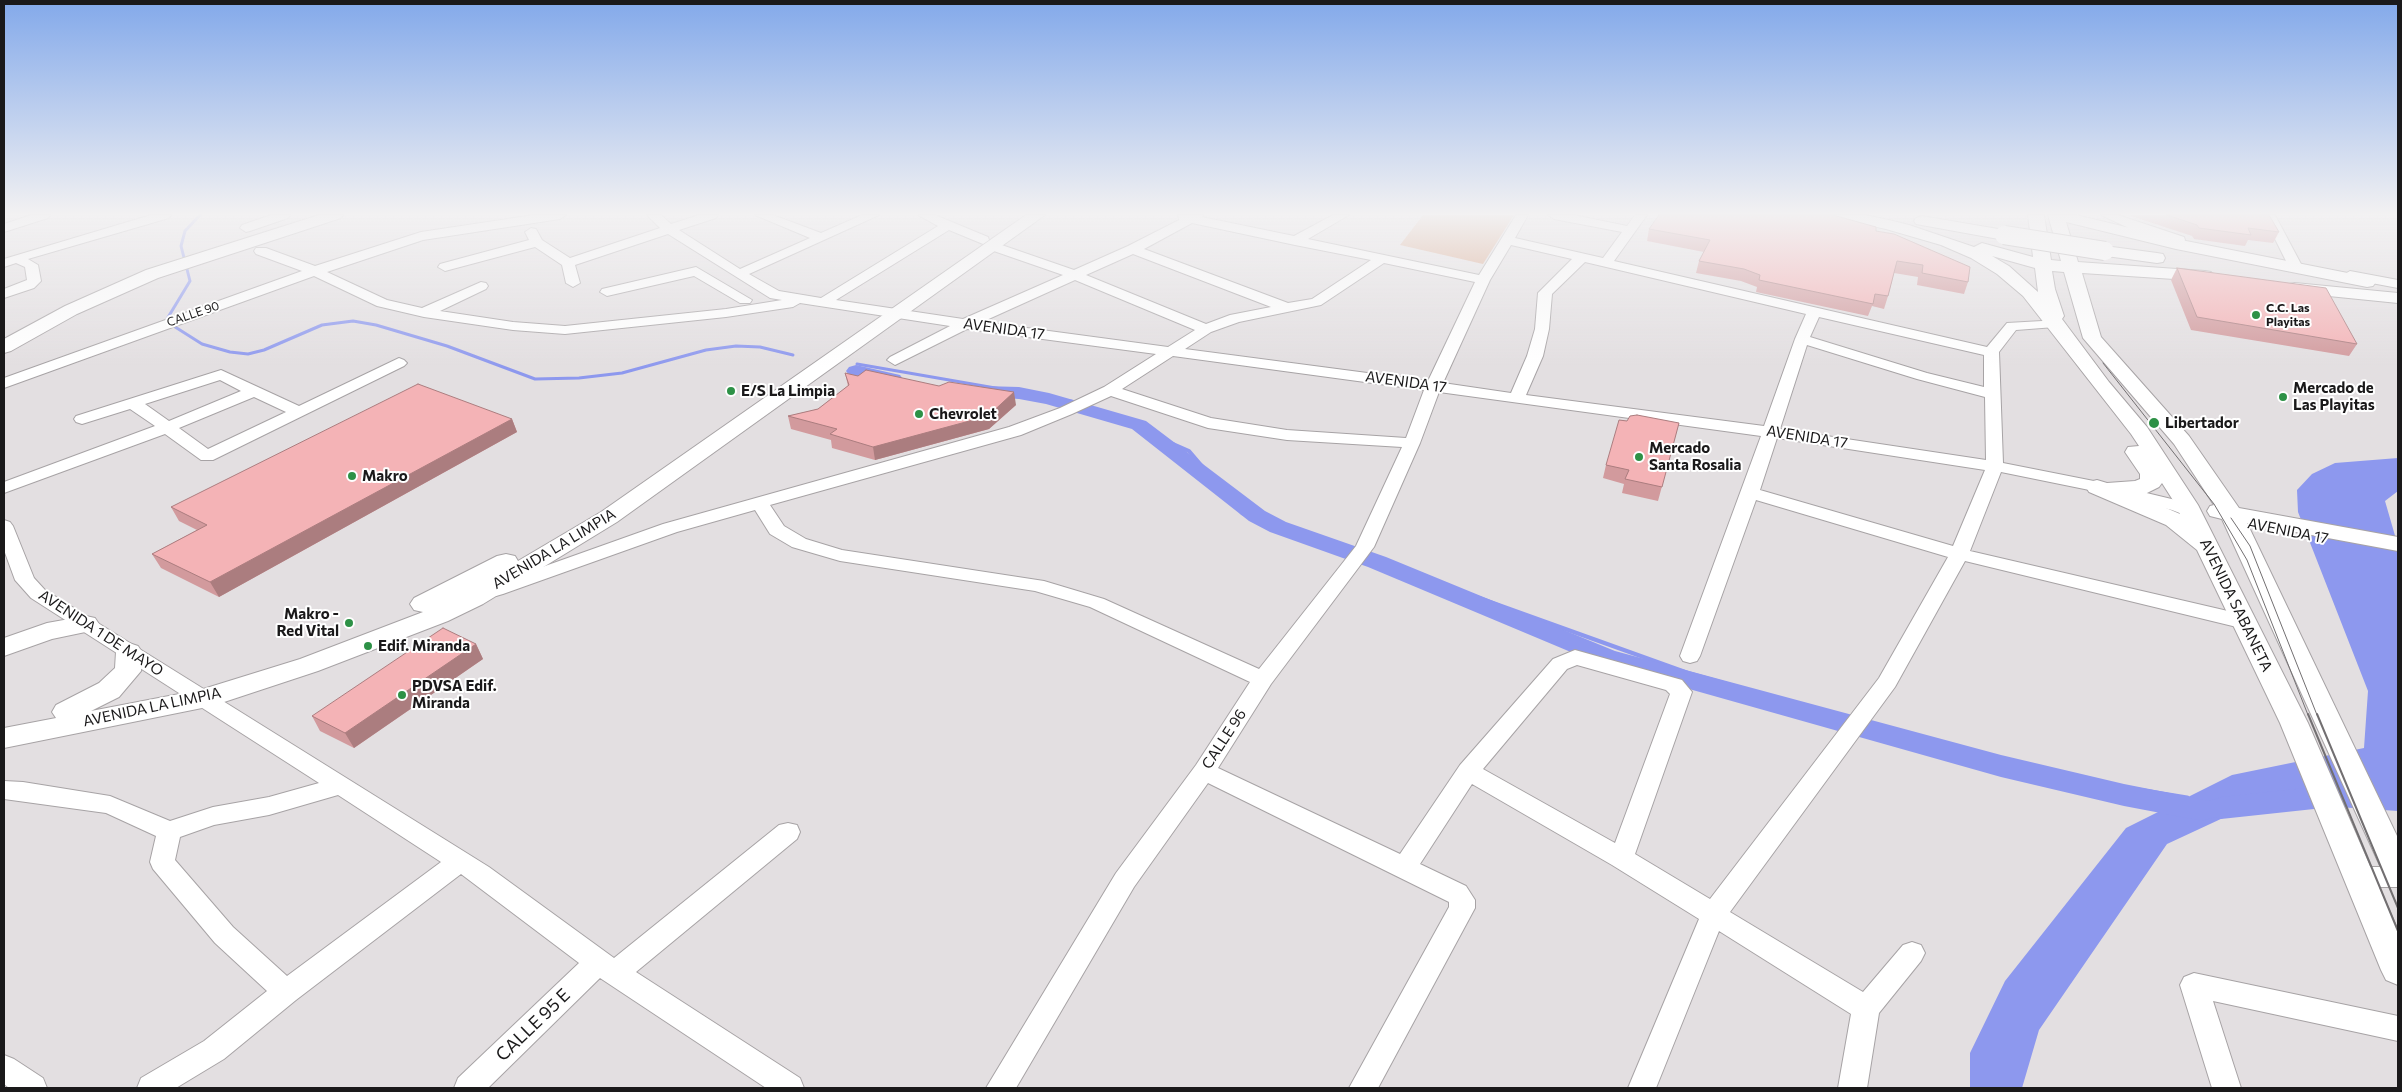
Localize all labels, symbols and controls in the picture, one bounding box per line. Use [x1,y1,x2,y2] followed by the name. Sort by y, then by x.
[165,298,221,330] street label: CALLE 90
[2266,301,2310,329] place label: C.C. Las Playitas
[2250,309,2262,321] marker: C.C. Las Playitas
[962,314,1046,344] street label: AVENIDA 17
[1364,367,1448,397] street label: AVENIDA 17
[2293,379,2375,414] place label: Mercado de Las Playitas
[741,382,835,400] place label: E/S La Limpia
[725,385,737,397] marker: E/S La Limpia
[2277,391,2289,403] marker: Mercado de Las Playitas
[929,405,997,423] place label: Chevrolet
[913,408,925,420] marker: Chevrolet
[2165,414,2239,432] place label: Libertador
[2147,416,2161,430] marker: Libertador
[1765,422,1849,452] street label: AVENIDA 17
[1649,439,1741,474] place label: Mercado Santa Rosalia
[1633,451,1645,463] marker: Mercado Santa Rosalia
[362,467,408,485] place label: Makro
[346,470,358,482] marker: Makro
[489,505,619,593] street label: AVENIDA LA LIMPIA
[2246,514,2330,548] street label: AVENIDA 17
[2196,536,2276,674] street label: AVENIDA SABANETA
[35,586,167,680] street label: AVENIDA 1 DE MAYO
[276,605,339,640] place label: Makro - Red Vital
[343,617,355,629] marker: Makro - Red Vital
[378,637,470,655] place label: Edif. Miranda
[362,640,374,652] marker: Edif. Miranda
[412,677,497,712] place label: PDVSA Edif. Miranda
[81,684,223,730] street label: AVENIDA LA LIMPIA
[396,689,408,701] marker: PDVSA Edif. Miranda
[1198,706,1250,772] street label: CALLE 96
[491,984,575,1066] street label: CALLE 95 E

